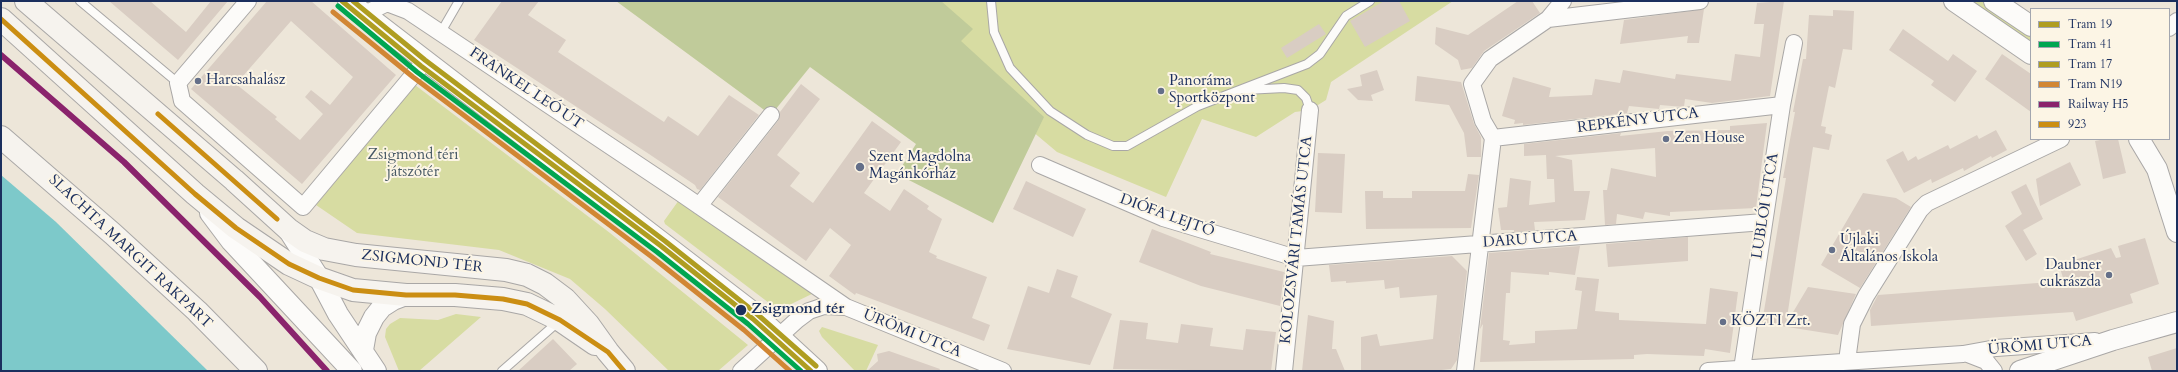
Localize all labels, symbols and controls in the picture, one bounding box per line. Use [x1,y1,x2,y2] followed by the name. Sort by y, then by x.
[2030,8,2170,140] legend
[2068,16,2112,32] text: Tram 19
[2068,36,2112,52] text: Tram 41
[466,44,586,134] street label: FRANKEL LEÓ ÚT
[2068,56,2112,72] text: Tram 17
[206,72,286,90] place label: Harcsahalász
[1169,73,1255,108] place label: Panoráma Sportközpont
[193,76,203,86] marker: Harcsahalász
[2068,76,2122,92] text: Tram N19
[1156,86,1166,96] marker: Panoráma Sportközpont
[2068,96,2128,112] text: Railway H5
[1576,105,1700,137] street label: REPKÉNY UTCA
[2068,116,2086,132] text: 923
[1674,130,1745,148] place label: Zen House
[1661,134,1671,144] marker: Zen House
[1277,135,1317,345] street label: KOLOZSVÁRI TAMÁS UTCA
[368,147,458,182] park label: Zsigmond téri játszótér
[869,149,971,184] place label: Szent Magdolna Magánkórház
[1749,152,1783,260] street label: LUBLÓI UTCA
[854,161,866,173] marker: Szent Magdolna Magánkórház
[44,171,216,333] street label: SLACHTA MARGIT RAKPART
[1117,191,1217,241] street label: DIÓFA LEJTŐ
[1482,228,1578,252] street label: DARU UTCA
[1840,232,1938,267] place label: Újlaki Általános Iskola
[1827,245,1837,255] marker: Újlaki Általános Iskola
[360,247,484,277] street label: ZSIGMOND TÉR
[2040,257,2101,292] place label: Daubner cukrászda
[2104,270,2114,280] marker: Daubner cukrászda
[751,301,844,319] place label: Zsigmond tér
[734,303,748,317] marker: Zsigmond tér
[860,306,964,362] street label: ÜRÖMI UTCA
[1731,313,1811,331] place label: KÖZTI Zrt.
[1718,317,1728,327] marker: KÖZTI Zrt.
[1987,332,2093,360] street label: ÜRÖMI UTCA

